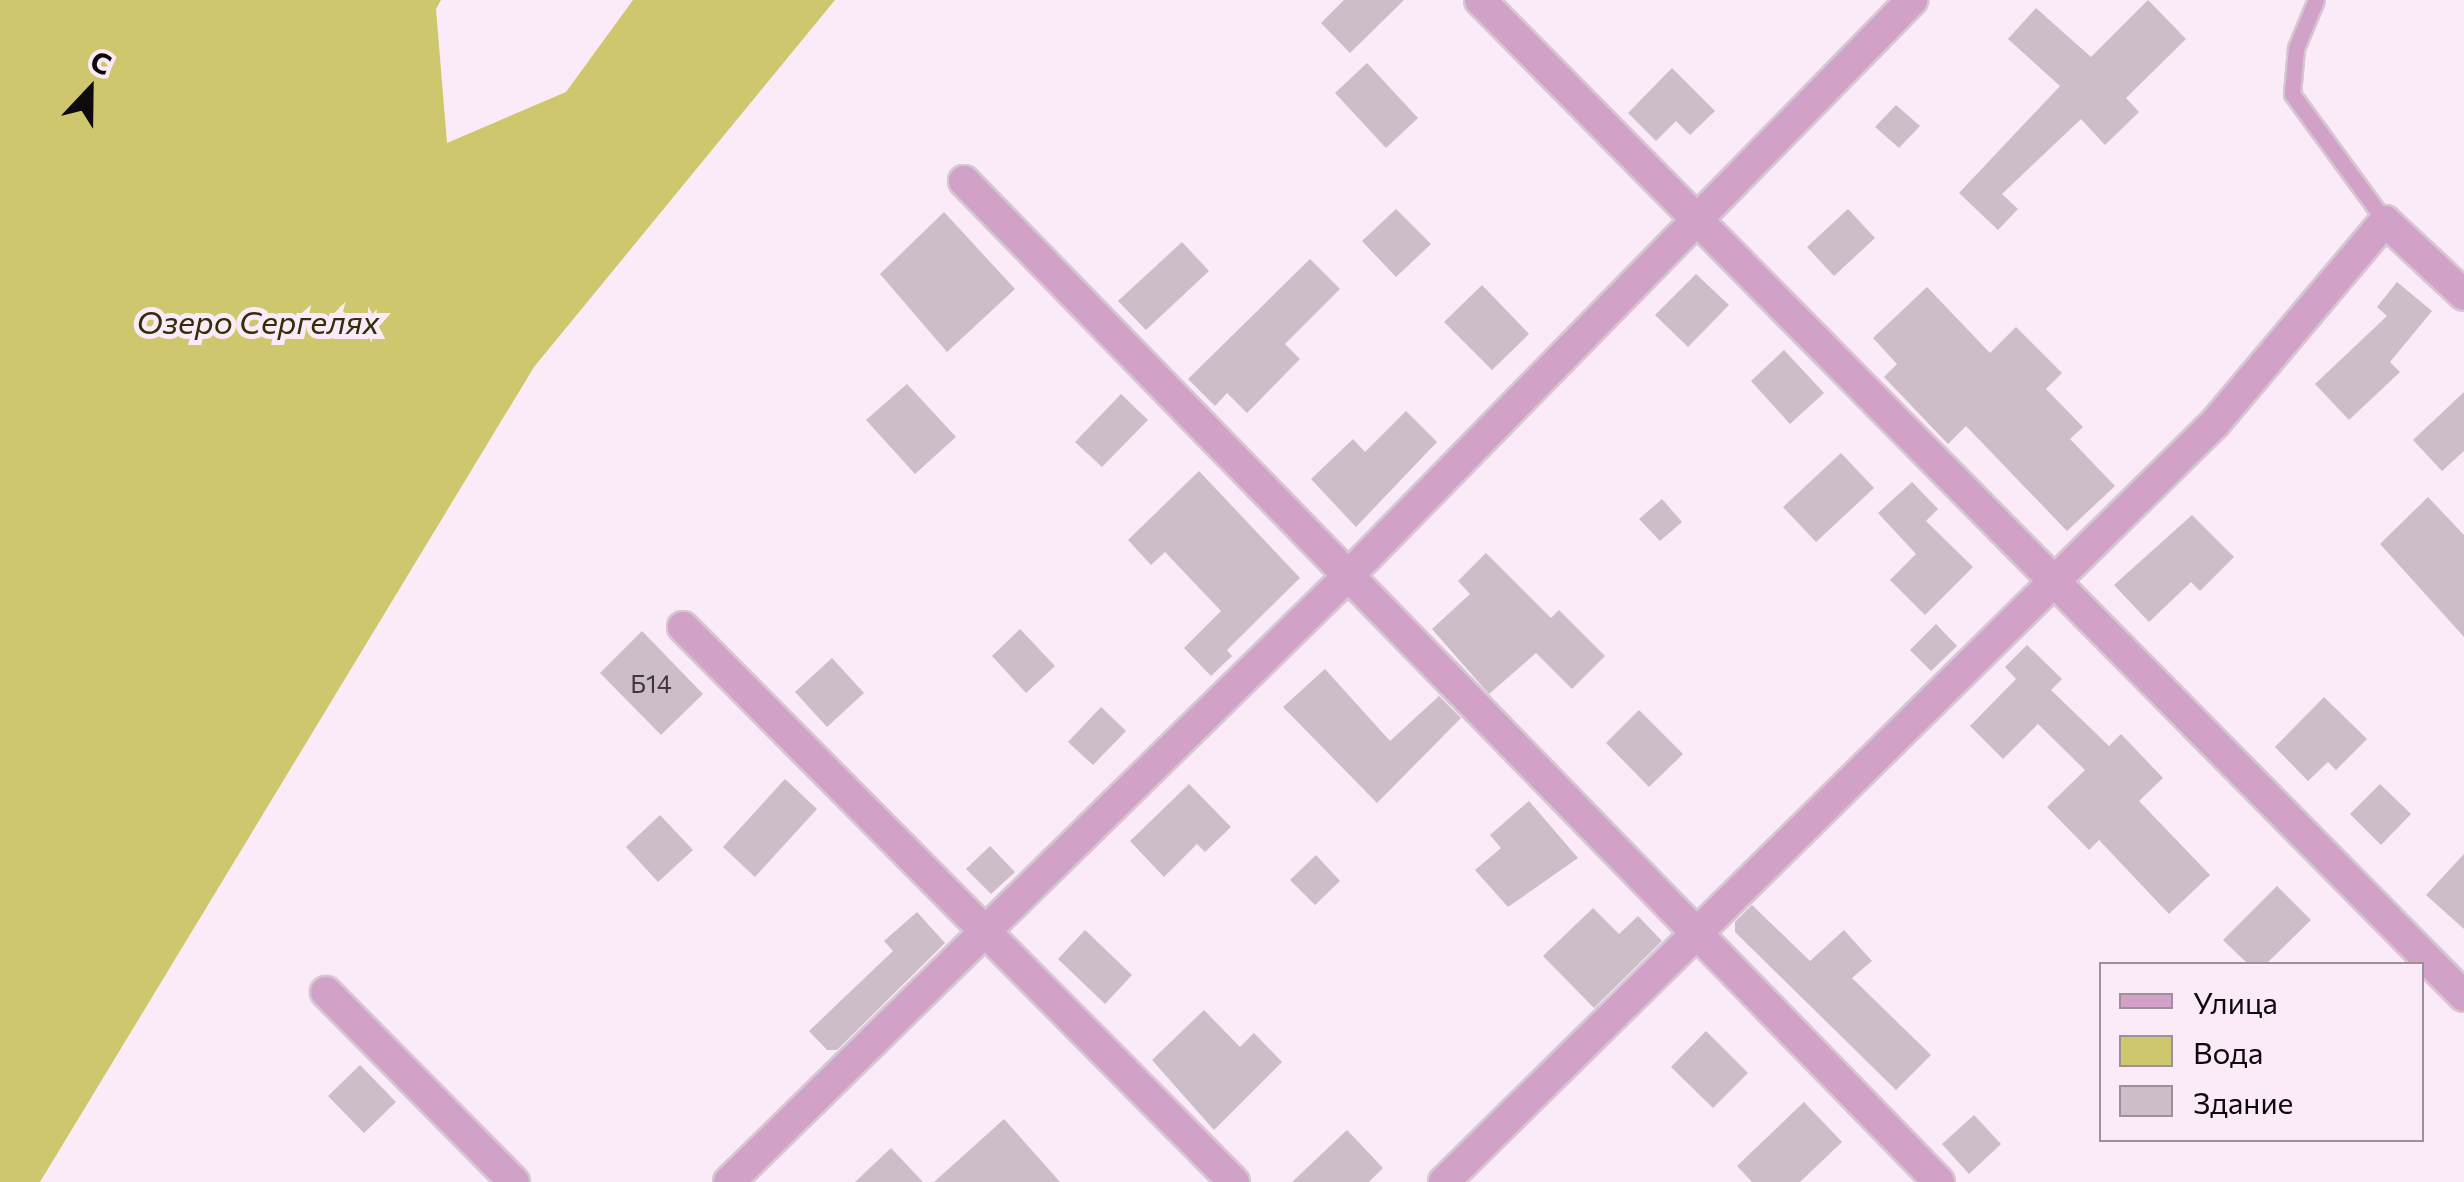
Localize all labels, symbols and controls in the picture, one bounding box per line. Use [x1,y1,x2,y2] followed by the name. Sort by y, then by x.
[40,40,140,140] north arrow
[86,43,116,82] text: С
[137,302,379,340] water label: Озеро Сергелях
[630,668,672,698] house number: Б14
[2099,962,2424,1142] legend
[2193,983,2278,1020] text: Улица
[2193,1033,2263,1070] text: Вода
[2193,1083,2293,1120] text: Здание

